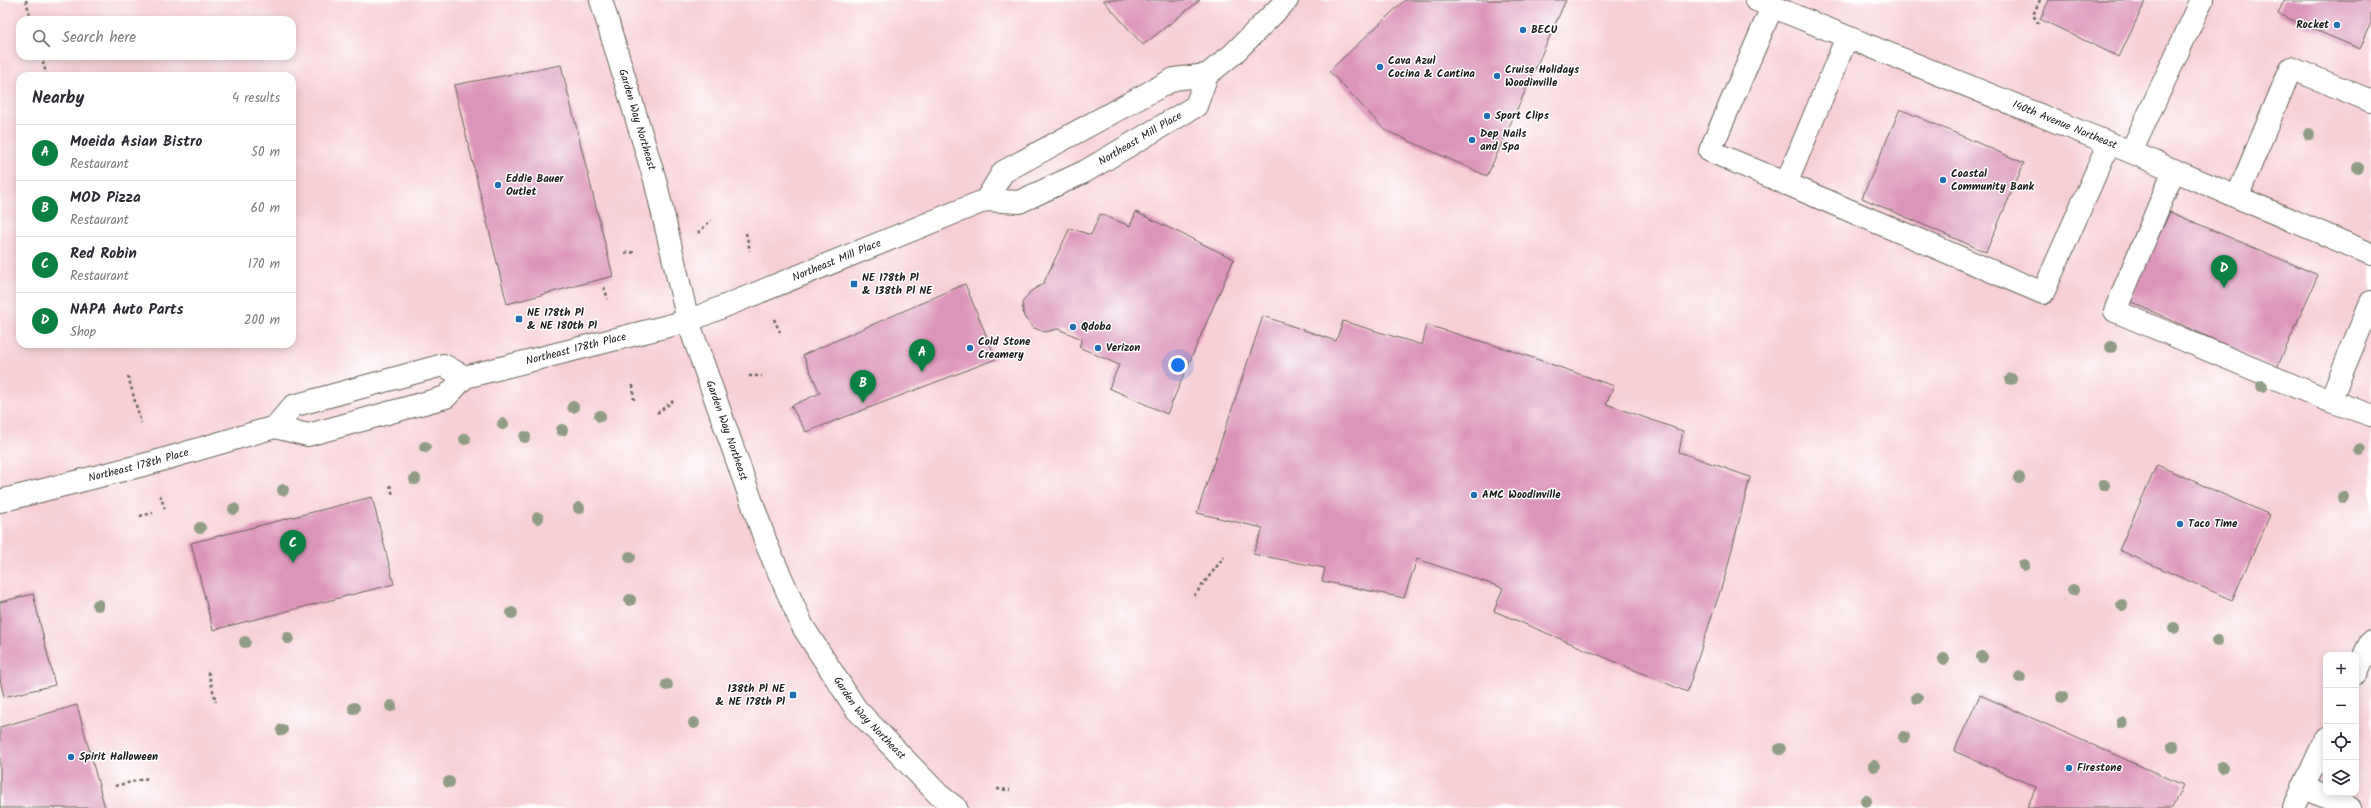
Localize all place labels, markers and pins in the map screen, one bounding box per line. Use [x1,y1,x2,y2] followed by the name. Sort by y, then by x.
[2296,16,2330,34] place label: Rocket
[2332,20,2342,30] marker: Rocket
[1531,21,1558,39] place label: BECU
[1518,25,1528,35] marker: BECU
[1388,52,1475,83] place label: Cava Azul Cocina & Cantina
[1505,61,1580,92] place label: Cruise Holidays Woodinville
[1375,62,1385,72] marker: Cava Azul Cocina & Cantina
[1492,71,1502,81] marker: Cruise Holidays Woodinville
[1495,107,1550,125] place label: Sport Clips
[1482,111,1492,121] marker: Sport Clips
[1480,125,1527,156] place label: Dep Nails and Spa
[1467,135,1477,145] marker: Dep Nails and Spa
[1951,165,2035,196] place label: Coastal Community Bank
[506,170,565,201] place label: Eddie Bauer Outlet
[1938,175,1948,185] marker: Coastal Community Bank
[493,180,503,190] marker: Eddie Bauer Outlet
[2211,255,2237,288] pin: D
[862,269,933,300] place label: NE 178th Pl & 138th Pl NE
[849,279,859,289] marker: NE 178th Pl & 138th Pl NE
[527,304,597,335] place label: NE 178th Pl & NE 180th Pl
[514,314,524,324] marker: NE 178th Pl & NE 180th Pl
[1081,318,1111,336] place label: Qdoba
[1068,322,1078,332] marker: Qdoba
[978,333,1031,364] place label: Cold Stone Creamery
[909,339,935,372] pin: A
[1106,339,1140,357] place label: Verizon
[965,343,975,353] marker: Cold Stone Creamery
[1093,343,1103,353] marker: Verizon
[850,370,876,403] pin: B
[1482,486,1561,504] place label: AMC Woodinville
[1469,490,1479,500] marker: AMC Woodinville
[2188,515,2238,533] place label: Taco Time
[2175,519,2185,529] marker: Taco Time
[280,530,306,563] pin: C
[716,680,786,711] place label: 138th Pl NE & NE 178th Pl
[788,690,798,700] marker: 138th Pl NE & NE 178th Pl
[79,748,158,766] place label: Spirit Halloween
[66,752,76,762] marker: Spirit Halloween
[2077,759,2122,777] place label: Firestone
[2064,763,2074,773] marker: Firestone

